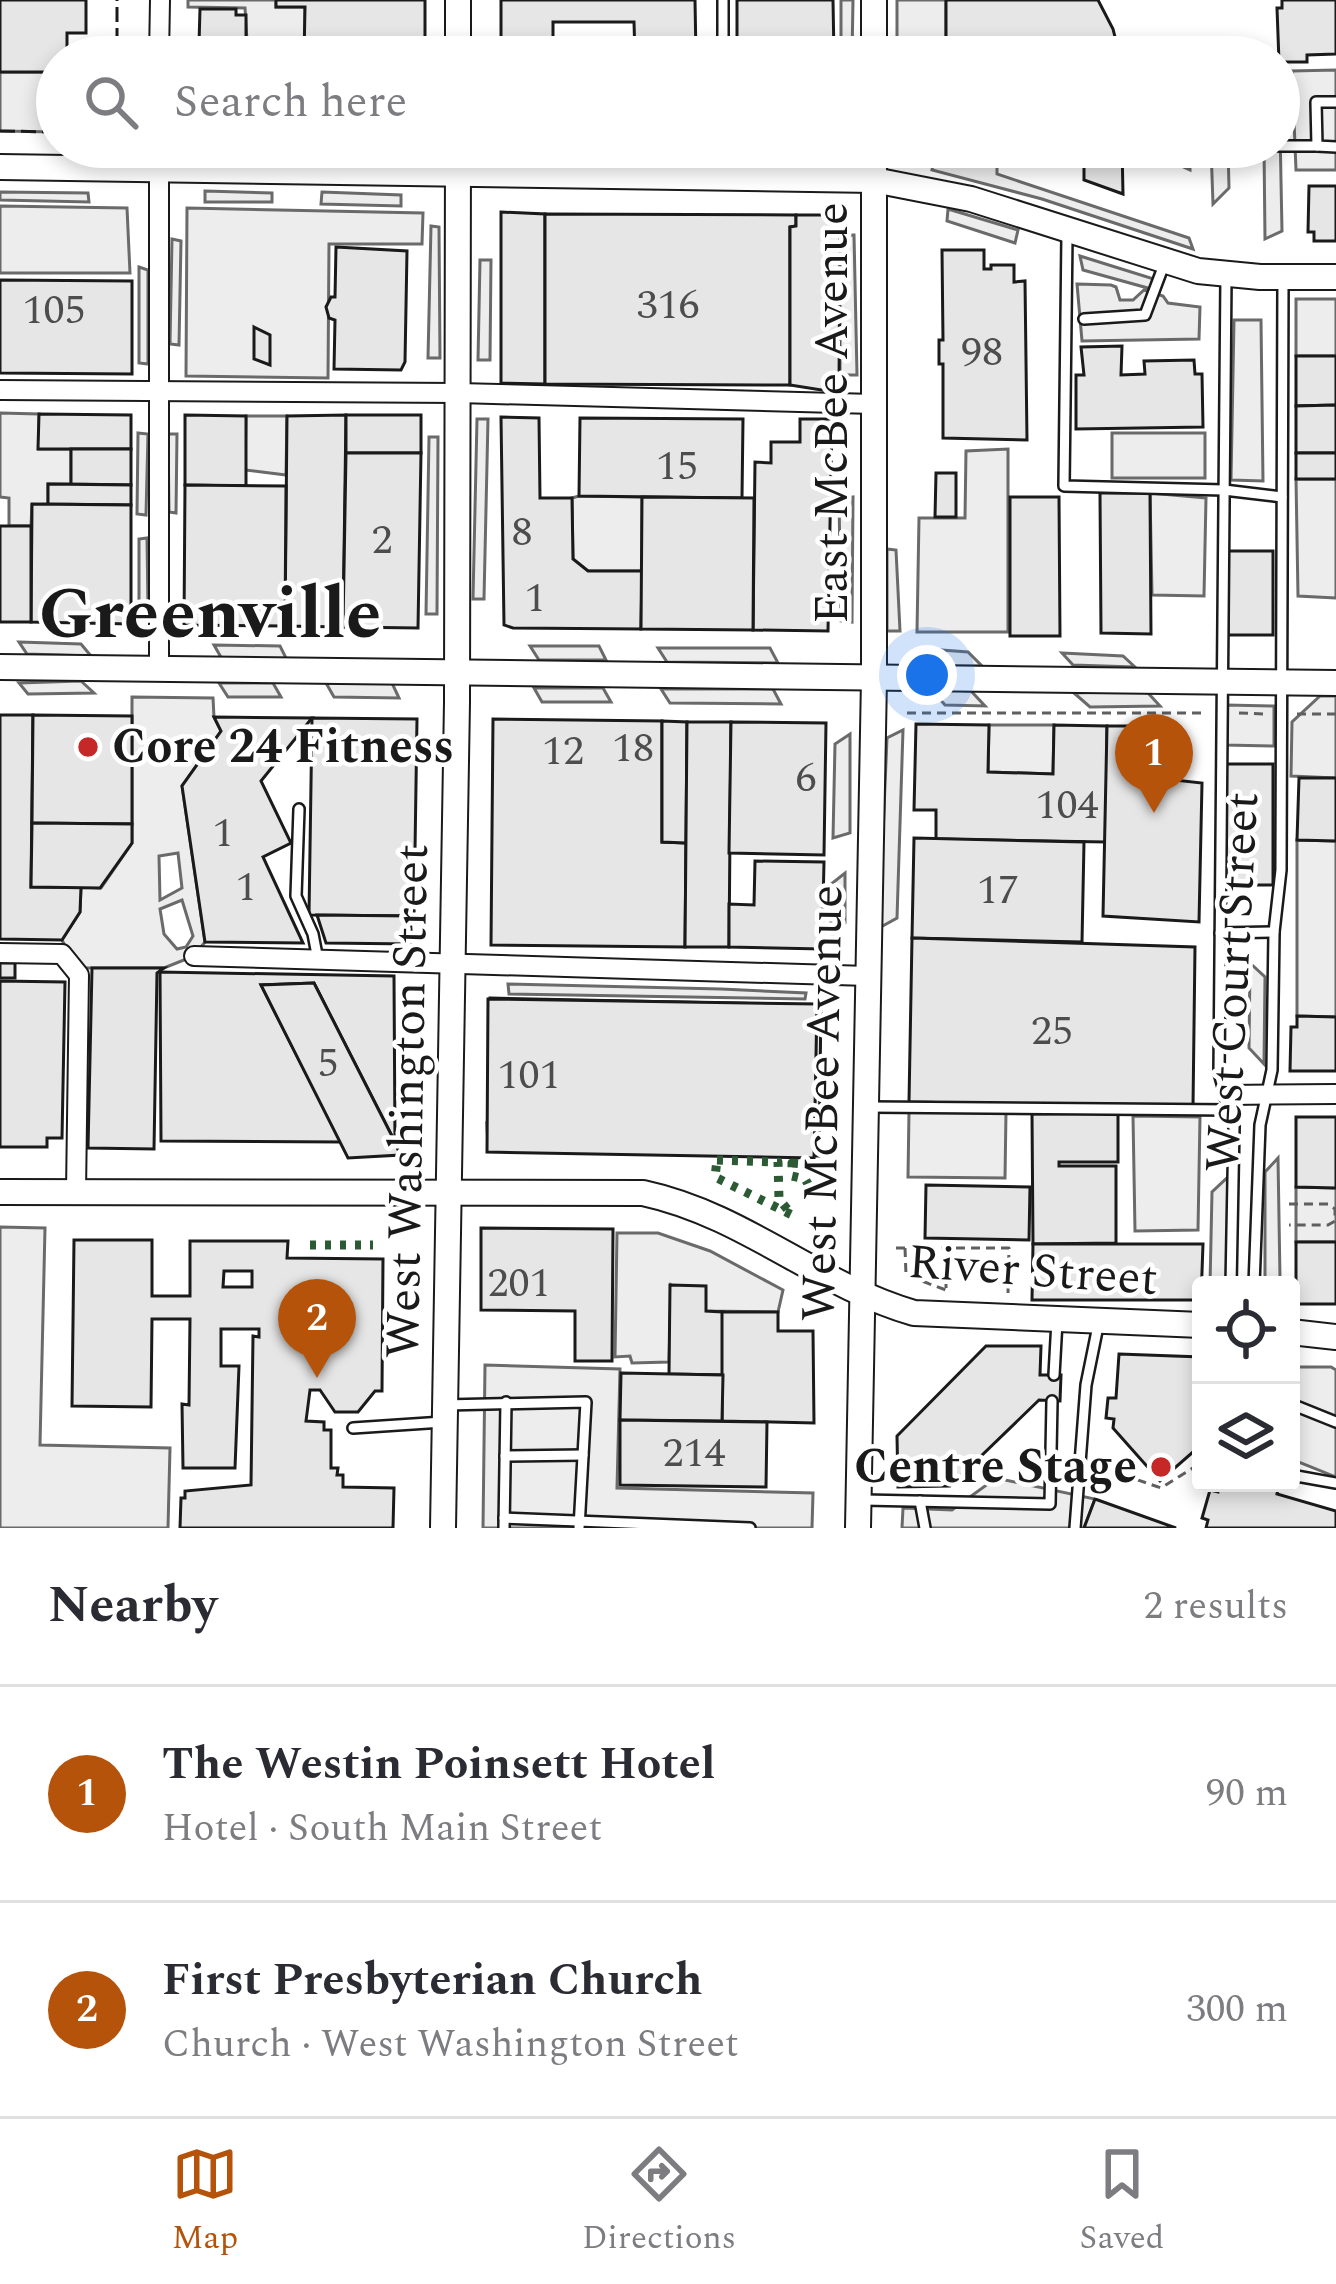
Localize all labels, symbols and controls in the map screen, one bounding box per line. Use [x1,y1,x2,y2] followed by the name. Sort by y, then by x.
[36,36,1300,168] search box
[174,68,407,137] text: Search here
[78,69,144,135] icon: search
[796,202,869,624] street label: East McBee Avenue
[636,274,700,337] house number: 316
[22,279,86,342] house number: 105
[961,321,1003,384] house number: 98
[656,435,698,498] house number: 15
[511,501,533,564] house number: 8
[371,509,393,572] house number: 2
[39,561,381,670] district label: Greenville
[524,567,546,630] house number: 1
[897,645,957,705] your location
[112,711,454,784] place label: Core 24 Fitness
[1115,714,1193,813] pin: 1
[612,717,654,780] house number: 18
[542,720,584,783] house number: 12
[75,734,101,760] marker: Core 24 Fitness
[795,747,817,810] house number: 6
[1035,774,1099,837] house number: 104
[1187,790,1279,1174] street label: West Court Street
[212,802,234,865] house number: 1
[367,843,449,1359] street label: West Washington Street
[235,856,257,919] house number: 1
[977,859,1019,922] house number: 17
[783,884,863,1322] street label: West McBee Avenue
[1031,1000,1073,1063] house number: 25
[317,1032,339,1095] house number: 5
[497,1044,561,1107] house number: 101
[906,1226,1160,1316] street label: River Street
[487,1252,551,1315] house number: 201
[1192,1276,1300,1492] map controls
[1192,1276,1300,1384] button: locate
[278,1279,356,1378] pin: 2
[1192,1384,1300,1492] button: layers
[662,1422,726,1485] house number: 214
[854,1431,1137,1504] place label: Centre Stage
[1148,1454,1174,1480] marker: Centre Stage
[48,1567,217,1645] text: Nearby
[1144,1577,1288,1636] text: 2 results
[162,1730,715,1799] text: The Westin Poinsett Hotel
[76,1764,98,1823] text: 1
[1206,1764,1288,1823] text: 90 m
[162,1799,602,1858] text: Hotel · South Main Street
[162,1946,703,2015] text: First Presbyterian Church
[76,1980,98,2039] text: 2
[1186,1980,1288,2039] text: 300 m
[162,2015,739,2074] text: Church · West Washington Street
[172,2141,238,2263] tab: Map
[582,2141,736,2263] tab: Directions
[1080,2141,1164,2263] tab: Saved

